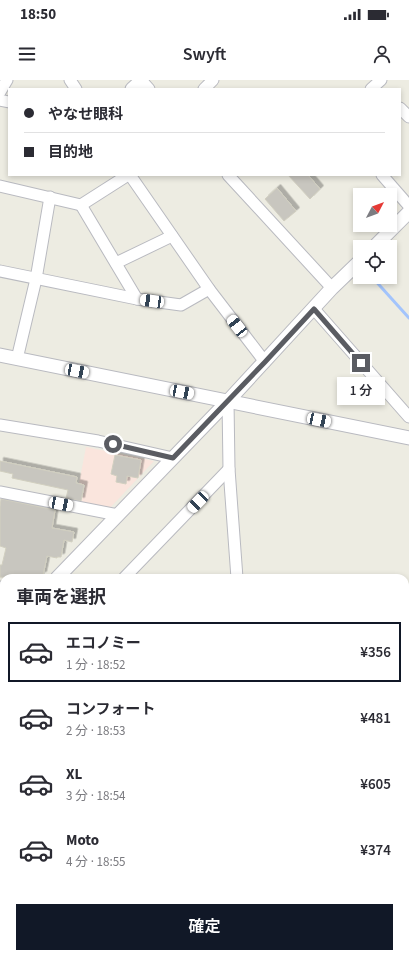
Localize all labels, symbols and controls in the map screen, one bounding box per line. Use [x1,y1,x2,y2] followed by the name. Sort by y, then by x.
[20,4,56,25] text: 18:50
[183,42,226,67] text: Swyft
[16,43,38,65] icon: menu
[371,43,393,65] icon: person
[48,104,123,125] text: やなせ眼科
[48,142,93,163] text: 目的地
[353,188,397,232] north arrow
[353,188,397,284] map controls
[353,240,397,284] button: locate
[139,293,165,309] car
[225,313,249,339] car
[352,354,370,372] route end
[64,363,90,379] car
[337,377,385,405] callout: 1 分
[350,382,372,400] text: 1 分
[169,384,195,400] car
[306,412,332,428] car
[104,435,122,453] route start
[185,489,211,515] car
[48,496,74,512] car
[16,585,106,610] text: 車両を選択
[66,633,141,654] text: エコノミー
[18,634,54,670] icon: car
[360,642,391,663] text: ¥356
[66,656,126,674] text: 1 分 · 18:52
[66,699,156,720] text: コンフォート
[18,700,54,736] icon: car
[360,708,391,729] text: ¥481
[66,722,126,740] text: 2 分 · 18:53
[66,764,82,785] text: XL
[18,766,54,802] icon: car
[360,774,391,795] text: ¥605
[66,787,126,805] text: 3 分 · 18:54
[66,830,99,851] text: Moto
[18,832,54,868] icon: car
[360,840,391,861] text: ¥374
[66,853,126,871] text: 4 分 · 18:55
[16,904,393,950] button: 確定

